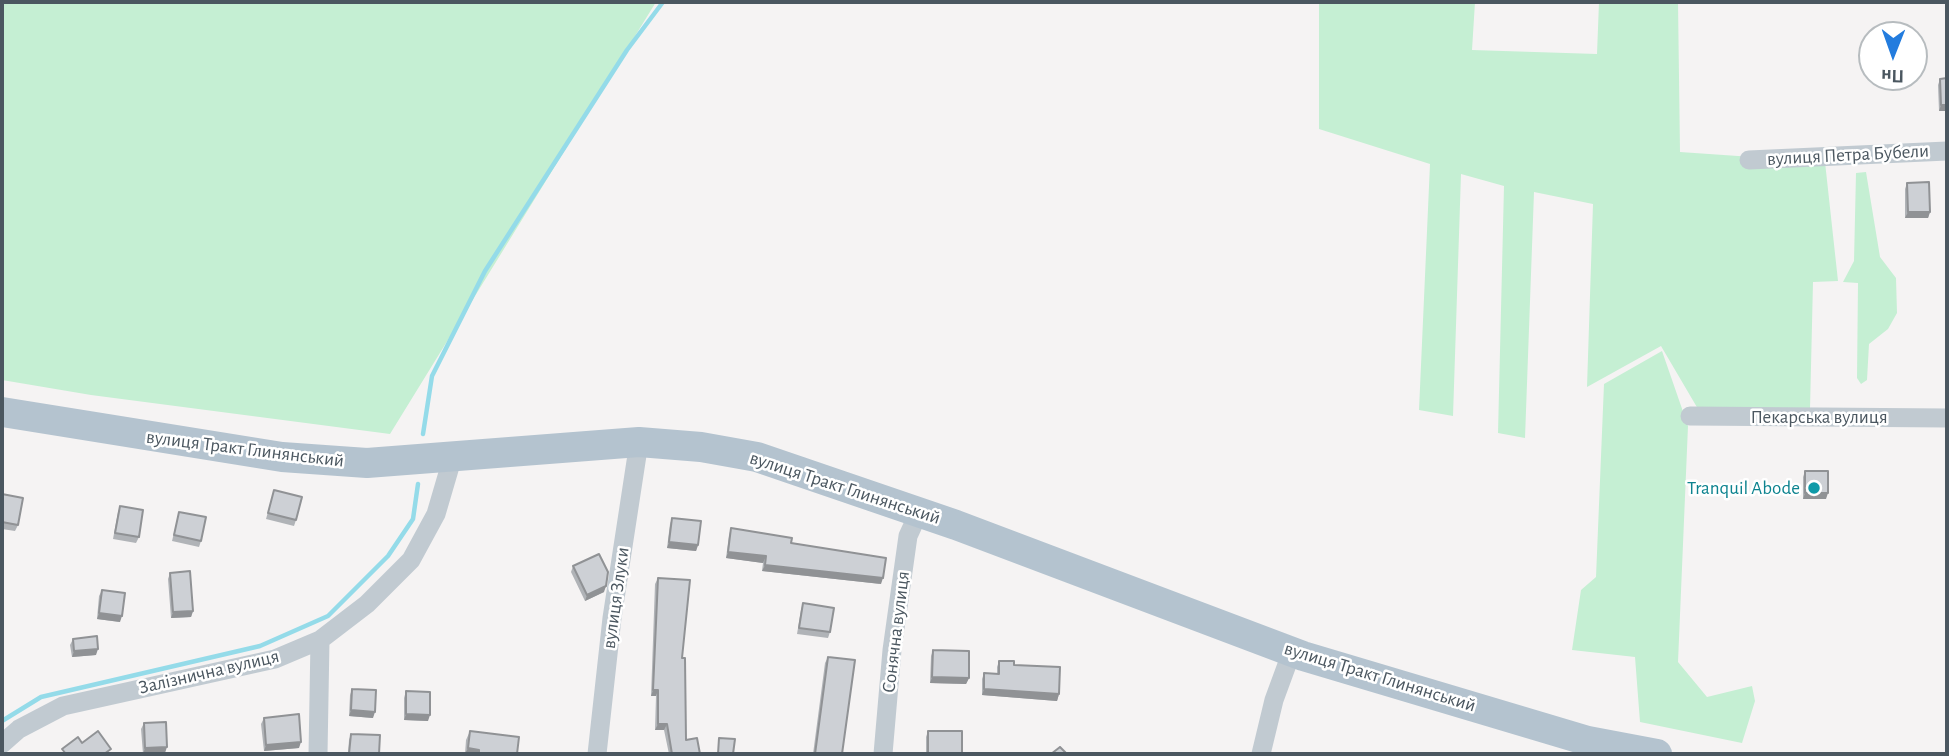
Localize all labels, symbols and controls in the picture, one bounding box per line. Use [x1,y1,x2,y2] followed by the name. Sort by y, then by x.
[1858,21,1928,91] north arrow
[1881,66,1904,85] text: Пн
[1766,139,1930,171] street label: вулиця Петра Бубели
[1750,406,1888,428] street label: Пекарська вулиця
[145,426,345,472] street label: вулиця Тракт Глинянський
[747,446,943,530] street label: вулиця Тракт Глинянський
[1687,477,1800,499] place label: Tranquil Abode
[1806,480,1822,496] marker: Tranquil Abode
[598,546,634,650] street label: вулиця Злуки
[877,570,915,694] street label: Сонячна вулиця
[1281,637,1479,717] street label: вулиця Тракт Глинянський
[136,645,282,699] street label: Залізнична вулиця

